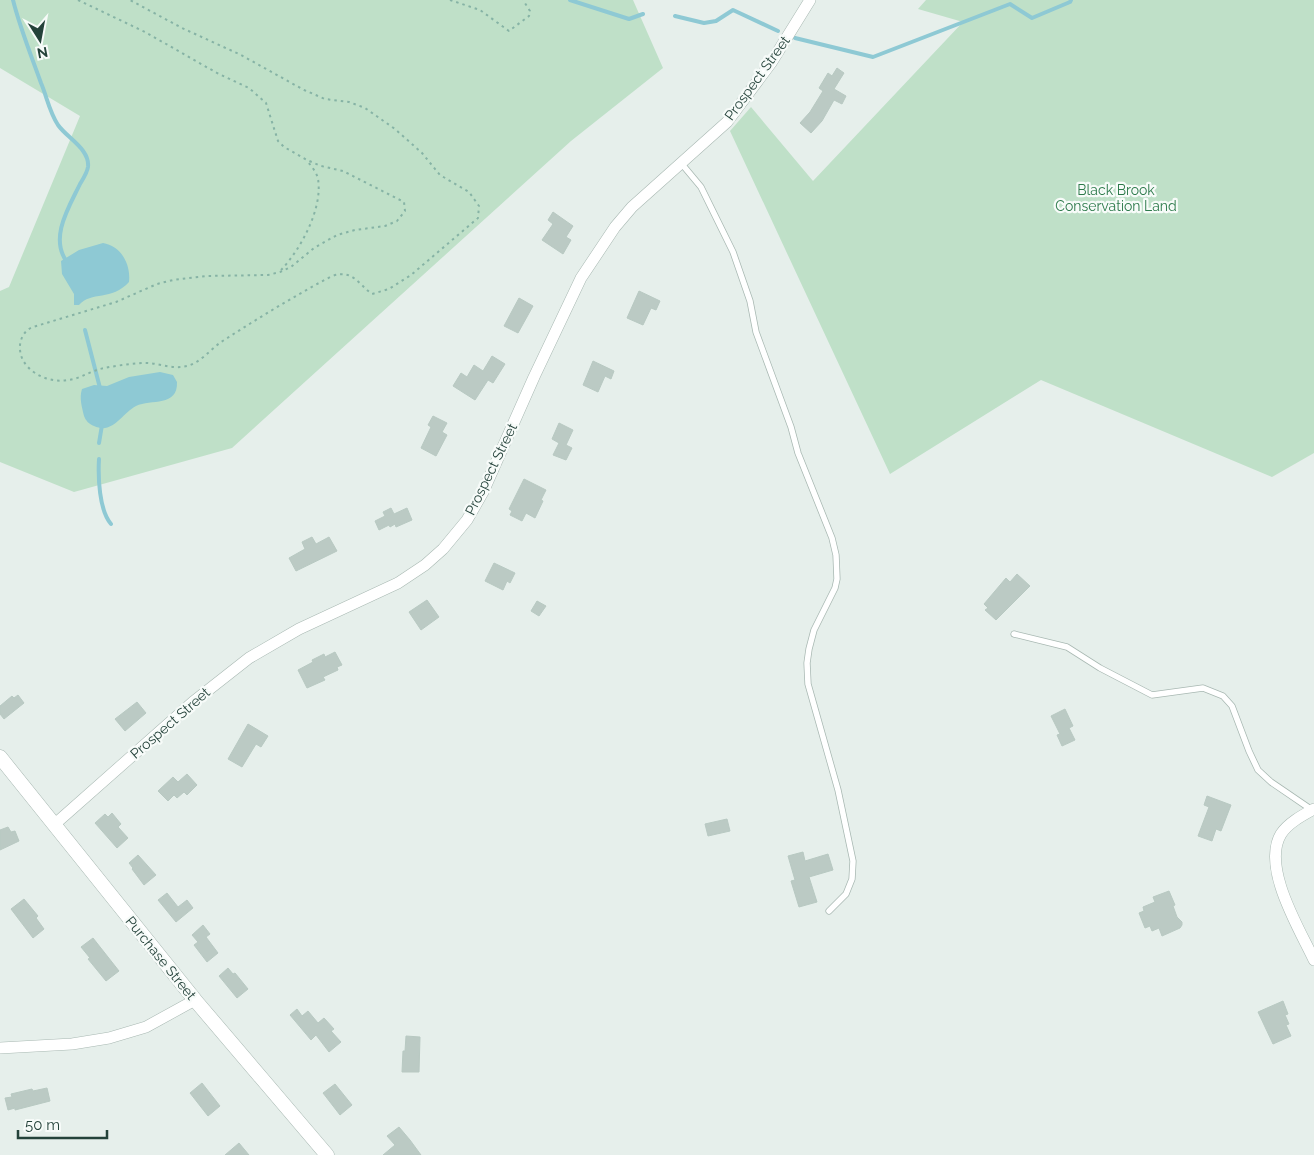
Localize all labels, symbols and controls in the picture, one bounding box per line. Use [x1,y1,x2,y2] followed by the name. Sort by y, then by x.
[15,15,65,65] north arrow
[721,33,793,123] street label: Prospect Street
[36,44,49,62] text: N
[1055,182,1177,214] park label: Black Brook Conservation Land
[462,420,520,517] street label: Prospect Street
[127,684,213,762] street label: Prospect Street
[123,913,200,1003] street label: Purchase Street
[18,1108,106,1140] scale bar
[25,1116,60,1134] text: 50 m

